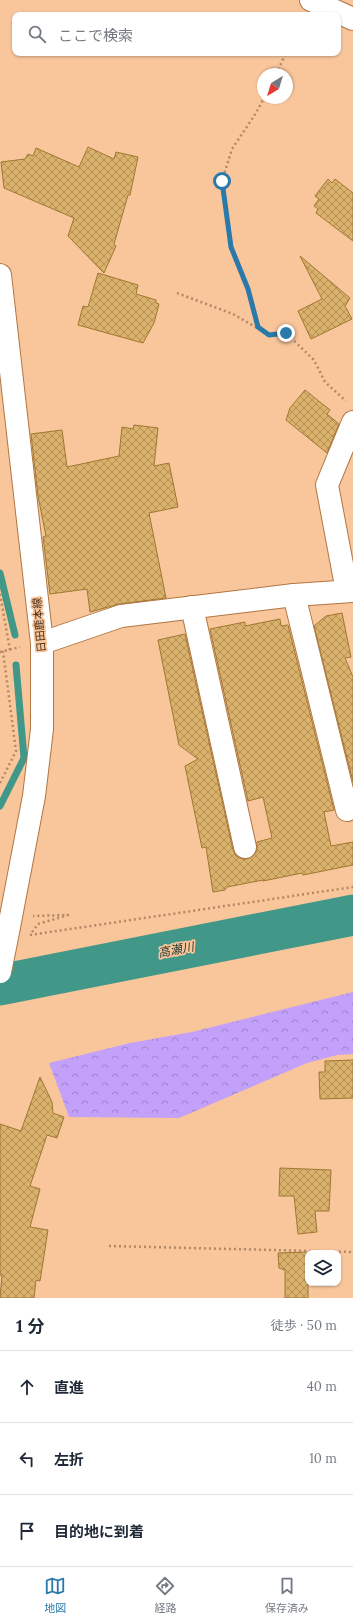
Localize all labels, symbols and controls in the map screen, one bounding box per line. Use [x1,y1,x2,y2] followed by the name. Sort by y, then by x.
[12,12,341,56] search box
[26,23,48,45] icon: search
[58,26,133,45] text: ここで検索
[257,68,293,104] north arrow
[213,172,231,190] route start
[277,324,295,342] route end
[30,597,48,653] street label: 日田鹿本線
[157,938,197,960] water label: 高瀬川
[305,1250,341,1286] map controls
[305,1250,341,1286] button: layers
[16,1315,44,1337] text: 1 分
[271,1317,337,1334] text: 徒歩 · 50 m
[16,1376,38,1398] icon: ahead
[54,1378,84,1397] text: 直進
[307,1378,337,1395] text: 40 m
[16,1448,38,1470] icon: left
[54,1450,84,1469] text: 左折
[309,1450,337,1467] text: 10 m
[16,1520,38,1542] icon: arrive
[54,1522,144,1541] text: 目的地に到着
[44,1575,66,1615] tab: 地図
[154,1575,176,1615] tab: 経路
[265,1575,309,1615] tab: 保存済み

